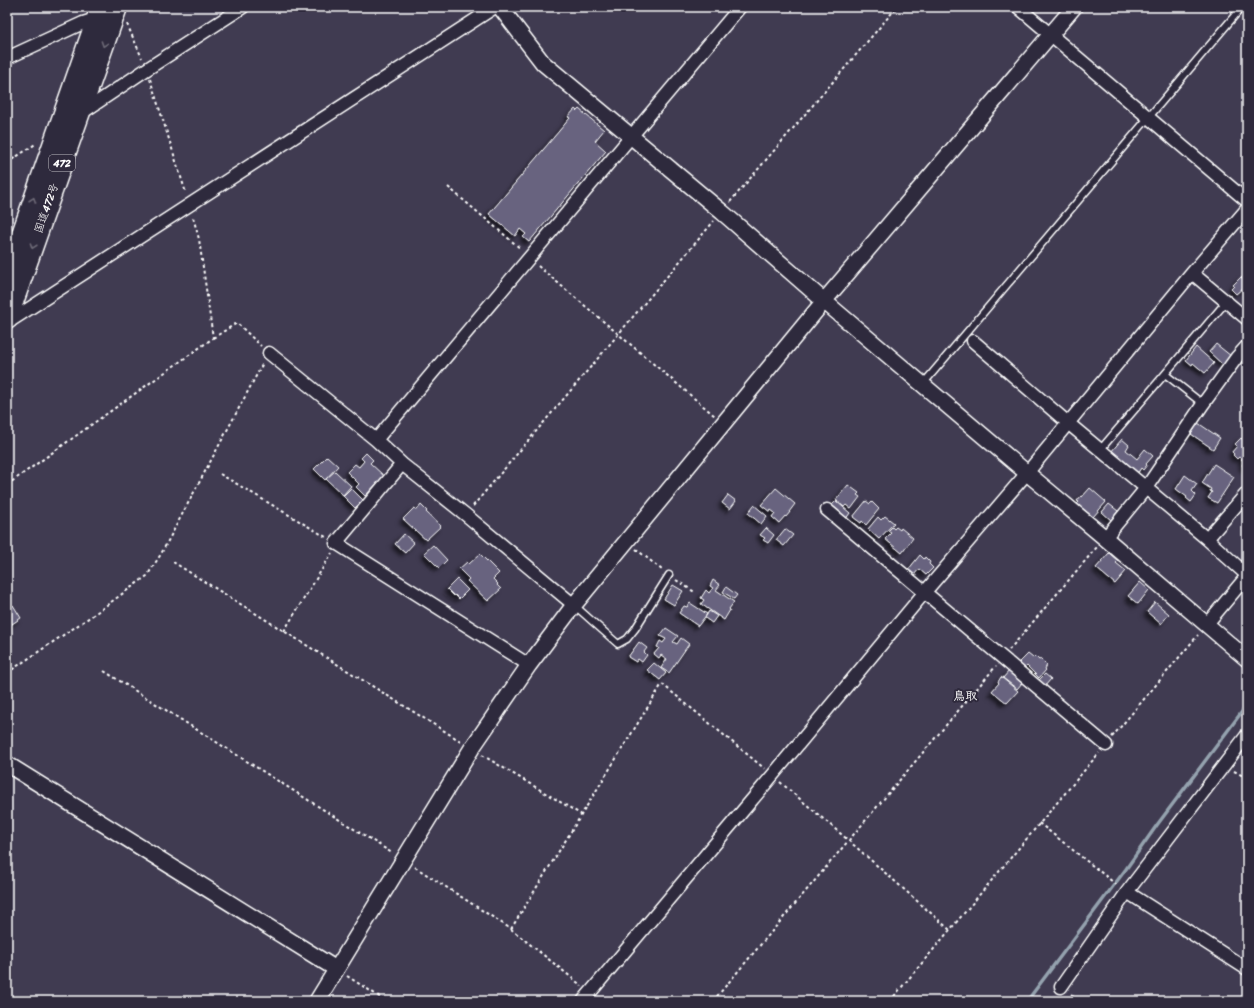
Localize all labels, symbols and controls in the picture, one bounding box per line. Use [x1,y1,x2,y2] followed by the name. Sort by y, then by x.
[100,40,108,47] one-way arrow
[49,155,75,171] road number: 472
[29,180,64,236] street label: 国道472号
[28,197,37,204] one-way arrow
[29,242,37,249] one-way arrow
[953,685,978,707] district label: 鳥取

